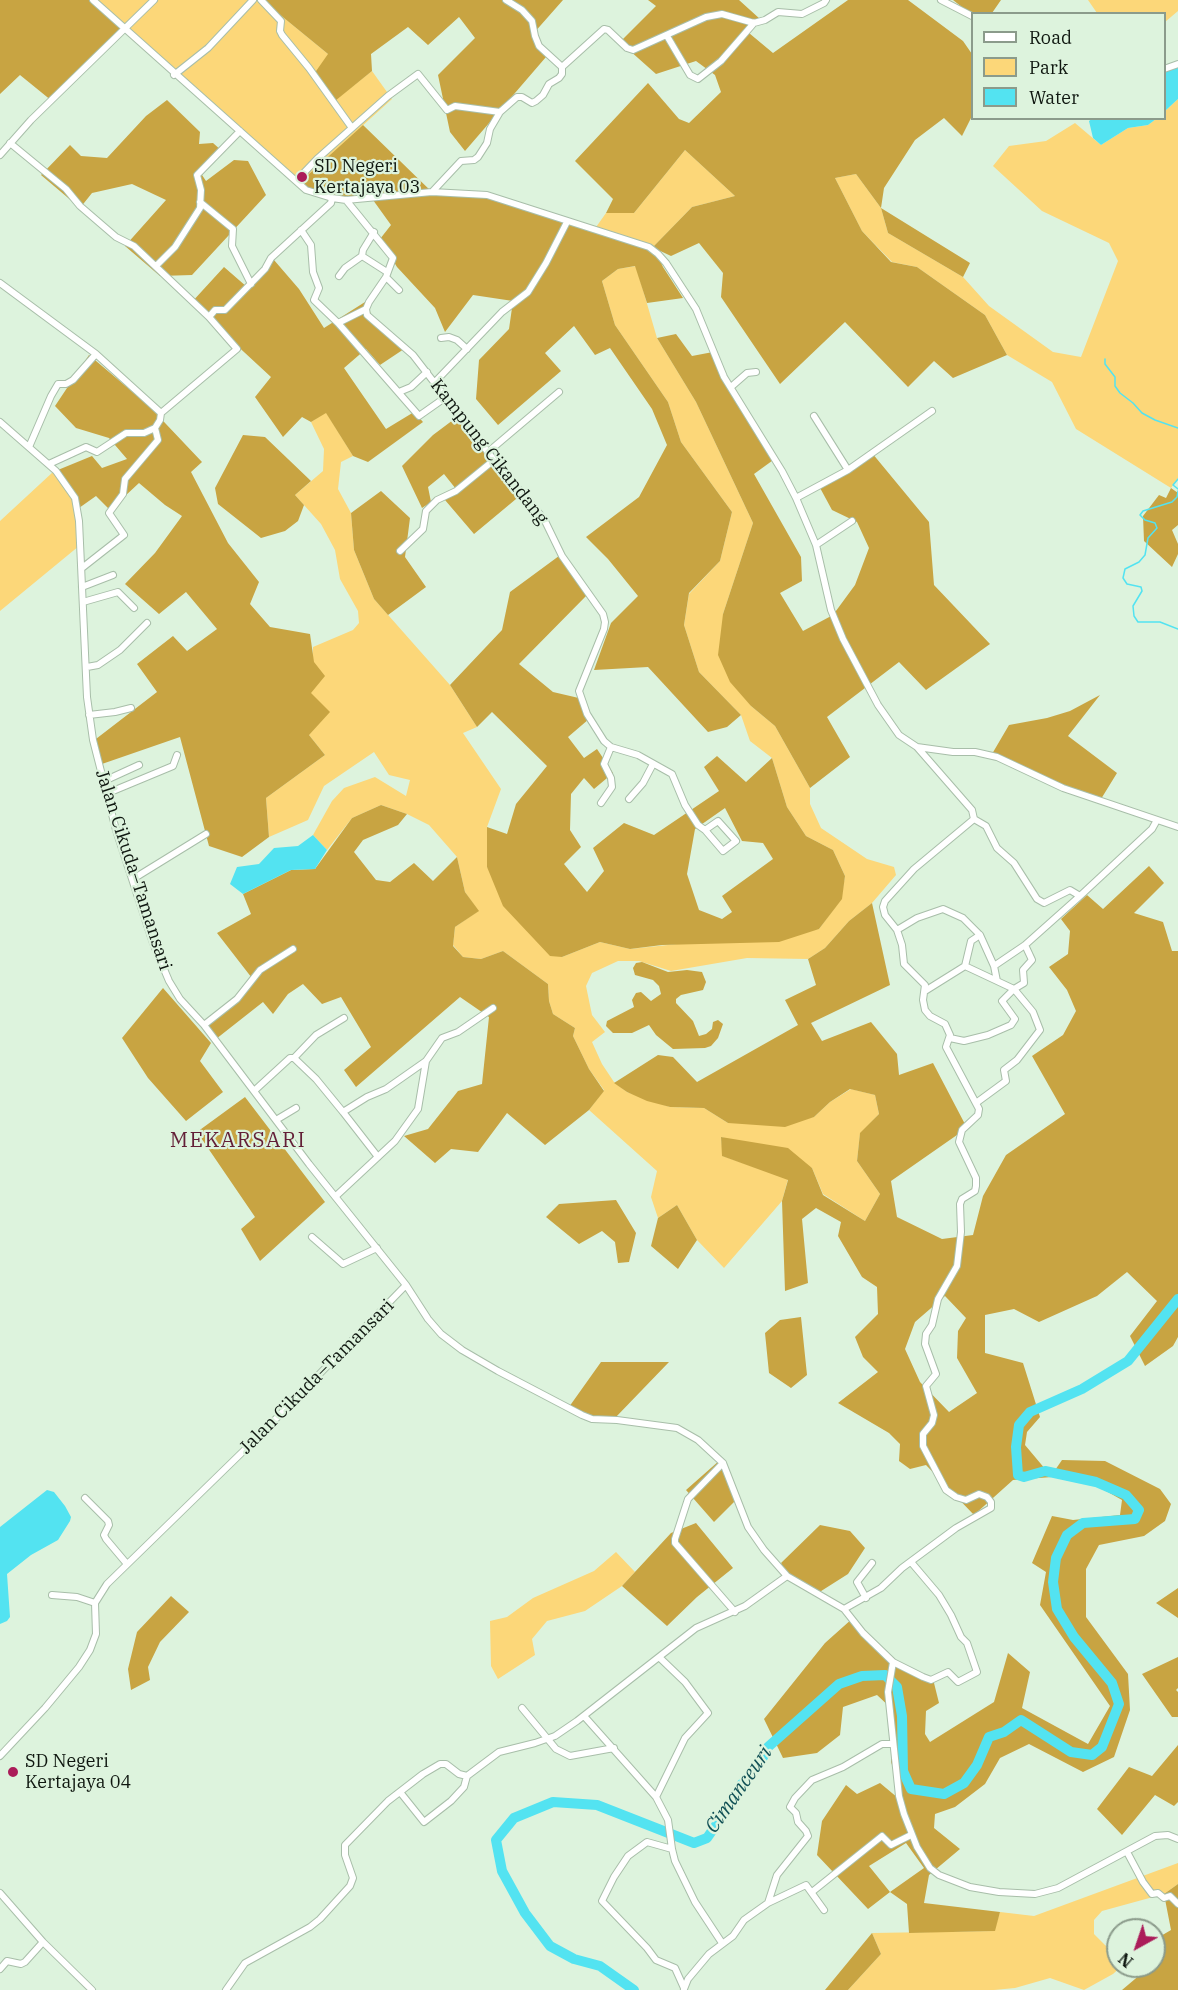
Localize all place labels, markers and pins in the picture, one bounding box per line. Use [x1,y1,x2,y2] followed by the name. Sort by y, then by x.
[314,156,420,198] place label: SD Negeri Kertajaya 03
[295,170,309,184] marker: SD Negeri Kertajaya 03
[25,1751,131,1794] place label: SD Negeri Kertajaya 04
[6,1765,20,1779] marker: SD Negeri Kertajaya 04

